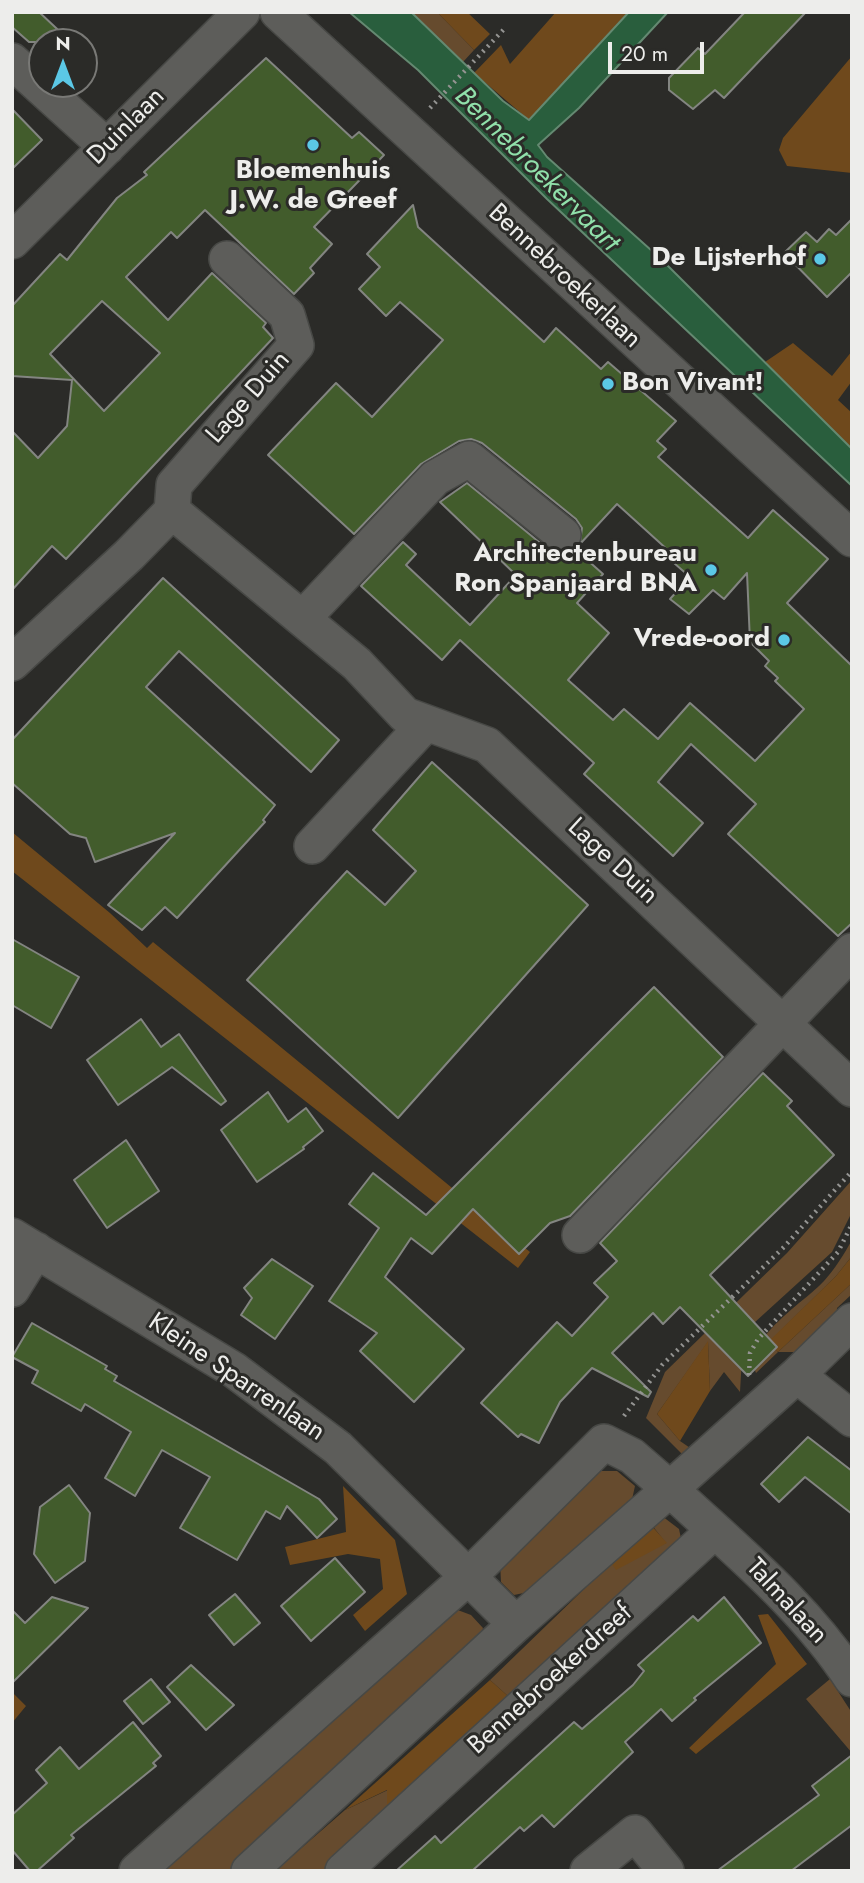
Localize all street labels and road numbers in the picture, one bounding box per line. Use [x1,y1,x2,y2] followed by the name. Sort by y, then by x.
[82,82,172,172] street label: Duinlaan
[481,198,647,356] street label: Bennebroekerlaan
[201,346,297,450] street label: Lage Duin
[560,812,664,912] street label: Lage Duin
[142,1307,330,1449] street label: Kleine Sparrenlaan
[739,1553,833,1651] street label: Talmalaan
[462,1598,640,1762] street label: Bennebroekerdreef

